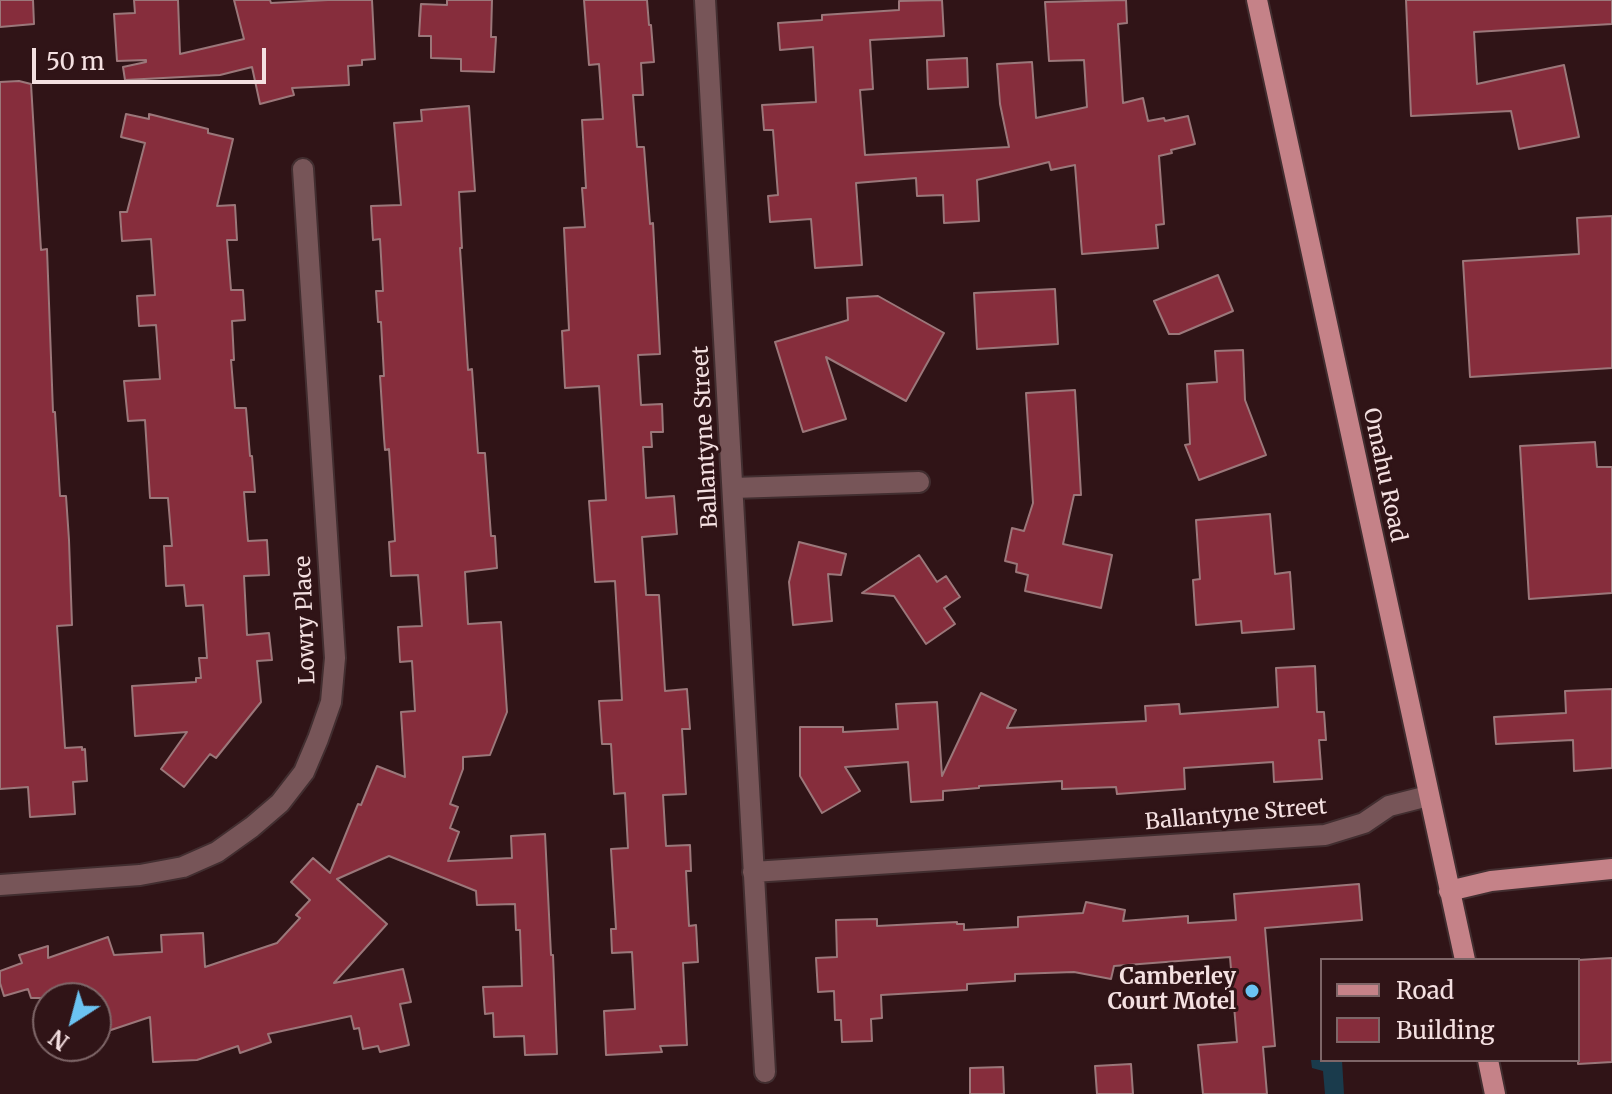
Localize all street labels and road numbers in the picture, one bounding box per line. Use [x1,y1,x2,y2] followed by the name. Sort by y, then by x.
[688,345,724,529] street label: Ballantyne Street
[1357,406,1411,544] street label: Omahu Road
[291,555,321,685] street label: Lowry Place
[1144,794,1328,836] street label: Ballantyne Street

